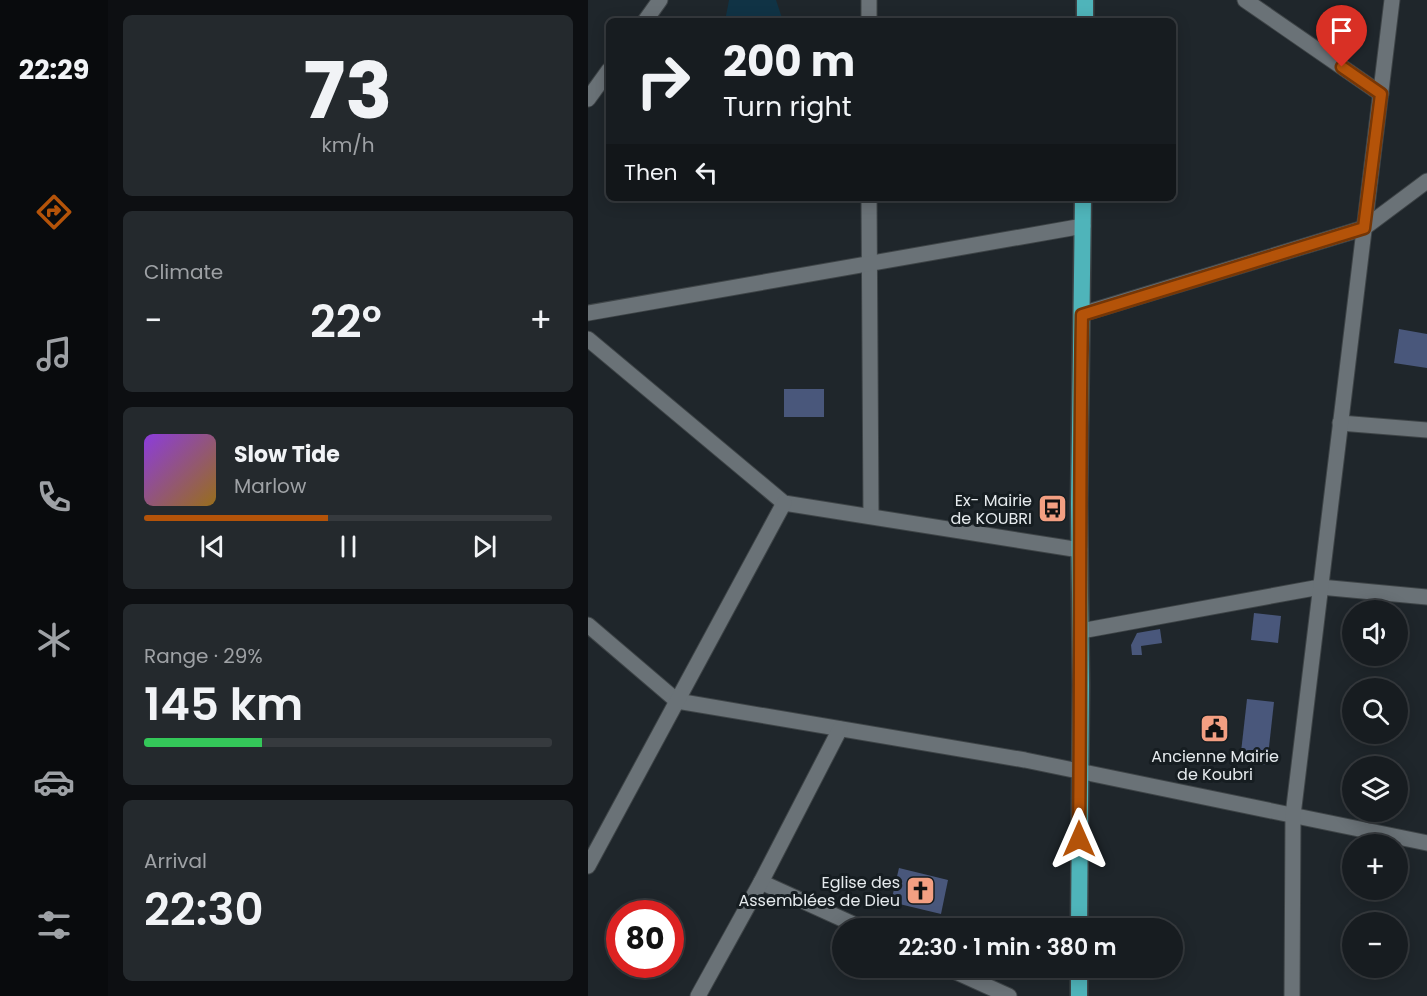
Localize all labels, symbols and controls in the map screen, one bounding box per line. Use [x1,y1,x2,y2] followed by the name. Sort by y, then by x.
[1316,5,1367,67] pin
[1325,14,1358,47] icon: arrive
[723,32,855,91] text: 200 m
[304,36,392,145] text: 73
[624,42,702,120] icon: right
[19,51,89,88] text: 22:29
[723,88,852,125] text: Turn right
[321,131,375,159] text: km/h
[690,156,723,189] icon: left
[624,157,678,188] text: Then
[33,191,75,233] icon: directions
[144,258,223,286] text: Climate
[310,290,382,353] text: 22°
[144,297,162,344] text: −
[529,297,552,344] text: +
[33,333,75,375] icon: music
[234,439,340,470] text: Slow Tide
[234,472,306,500] text: Marlow
[33,476,75,518] icon: phone
[951,489,1032,530] place label: Ex- Mairie de KOUBRI
[1037,493,1069,525] bus stop icon: Ex- Mairie de KOUBRI
[196,530,229,563] icon: previous
[332,530,365,563] icon: pause
[468,530,501,563] icon: next
[1342,600,1408,978] map controls
[1342,600,1408,666] button: sound
[33,619,75,661] icon: climate
[144,642,263,670] text: Range · 29%
[144,673,303,736] text: 145 km
[1342,678,1408,744] button: search
[1199,712,1231,744] public building icon: Ancienne Mairie de Koubri
[1151,745,1279,786] place label: Ancienne Mairie de Koubri
[1342,756,1408,822] button: layers
[33,761,75,803] icon: car
[1047,807,1111,871] position arrow
[1342,834,1408,900] button: +
[144,847,207,875] text: Arrival
[738,871,900,912] place label: Eglise des Assemblées de Dieu
[905,875,937,907] church icon: Eglise des Assemblées de Dieu
[144,878,264,941] text: 22:30
[606,900,684,978] speed limit sign: 80
[33,904,75,946] icon: filters
[1342,912,1408,978] button: −
[899,932,1117,963] text: 22:30 · 1 min · 380 m

